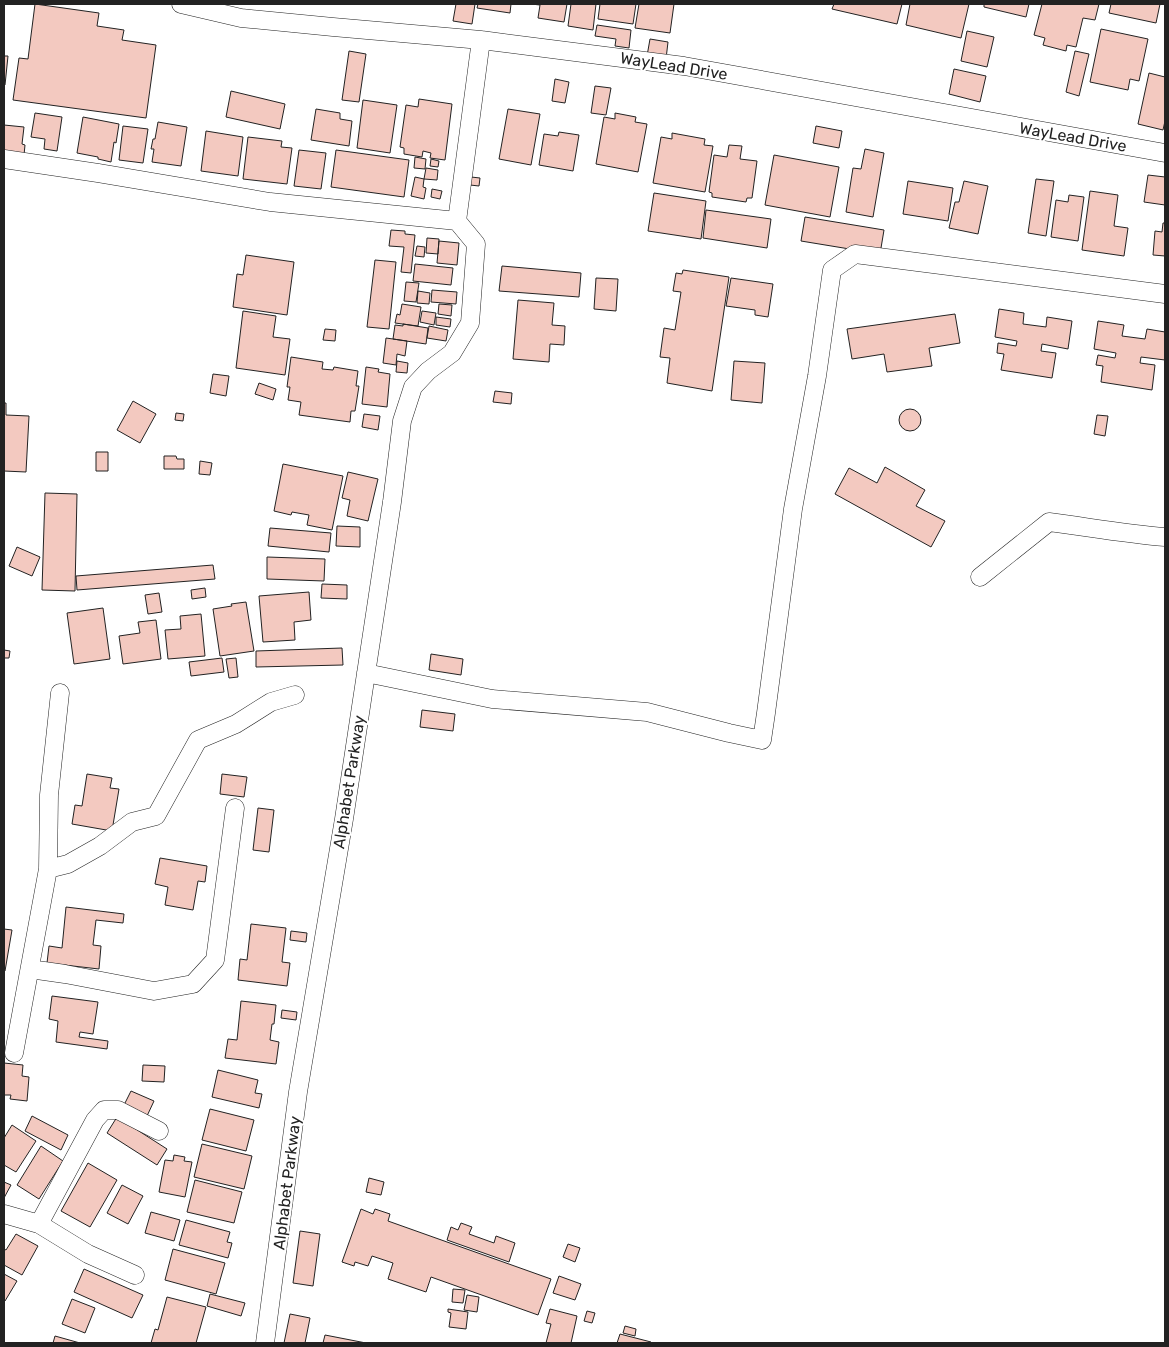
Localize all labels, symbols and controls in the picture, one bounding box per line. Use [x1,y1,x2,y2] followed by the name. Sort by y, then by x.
[619,48,729,84] street label: WayLead Drive
[1018,118,1128,156] street label: WayLead Drive
[329,714,369,850] street label: Alphabet Parkway
[269,1115,305,1251] street label: Alphabet Parkway

